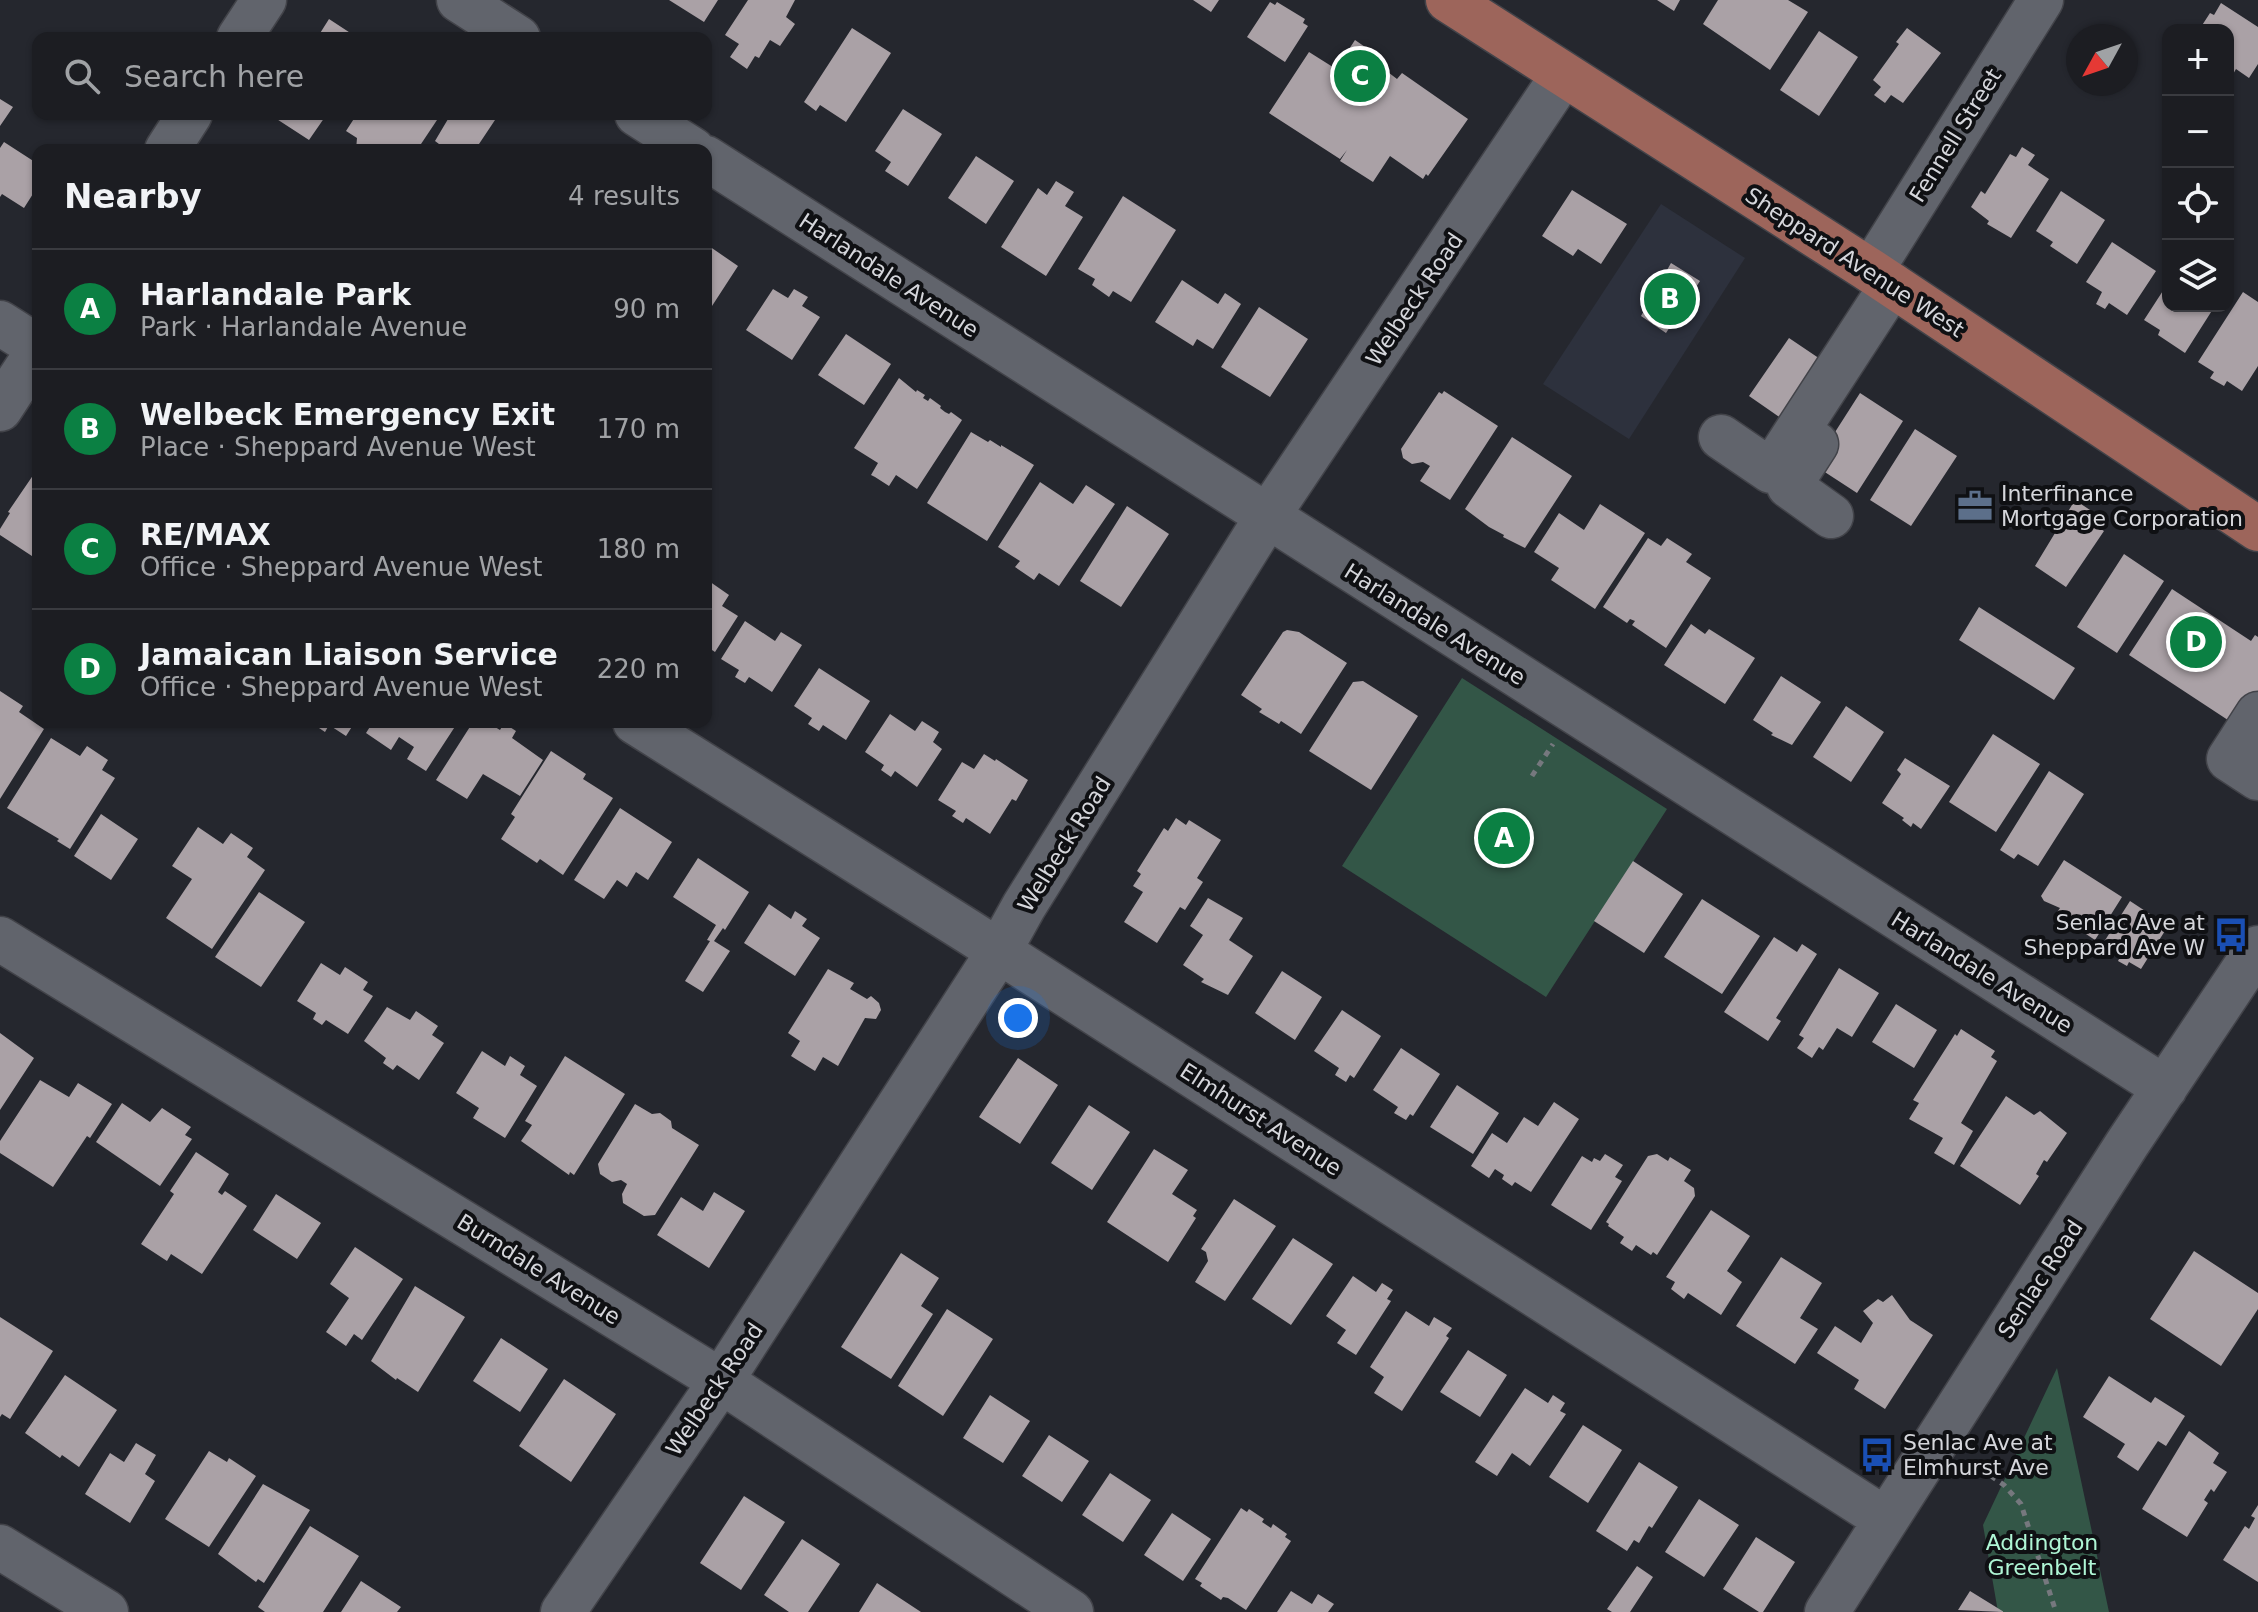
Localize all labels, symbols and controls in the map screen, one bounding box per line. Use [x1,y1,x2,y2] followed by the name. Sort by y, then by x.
[2066,24,2138,96] north arrow
[2162,24,2234,312] map controls
[2162,24,2234,96] button: +
[32,32,712,120] search box
[1334,46,1386,106] pin: C
[60,54,104,98] icon: search
[124,59,304,94] text: Search here
[1904,64,2007,207] street label: Fennell Street
[2162,96,2234,168] button: −
[2162,168,2234,240] button: locate
[64,176,202,216] text: Nearby
[568,181,680,211] text: 4 results
[1741,182,1969,343] street label: Sheppard Avenue West
[795,208,983,343] street label: Harlandale Avenue
[1361,228,1468,370] street label: Welbeck Road
[2162,240,2234,312] button: layers
[1644,269,1696,329] pin: B
[140,277,411,312] text: Harlandale Park
[80,294,100,324] text: A
[613,294,680,324] text: 90 m
[140,312,467,342] text: Park · Harlandale Avenue
[140,397,555,432] text: Welbeck Emergency Exit
[80,414,100,444] text: B
[597,414,680,444] text: 170 m
[140,432,536,462] text: Place · Sheppard Avenue West
[2001,481,2243,531] place label: Interfinance Mortgage Corporation
[1956,487,1994,525] office icon: Interfinance Mortgage Corporation
[140,517,271,552] text: RE/MAX
[80,534,100,564] text: C
[597,534,680,564] text: 180 m
[140,552,542,582] text: Office · Sheppard Avenue West
[1340,559,1530,690] street label: Harlandale Avenue
[2170,612,2222,672] pin: D
[140,637,558,672] text: Jamaican Liaison Service
[79,654,101,684] text: D
[597,654,680,684] text: 220 m
[140,672,542,702] text: Office · Sheppard Avenue West
[1013,772,1116,916] street label: Welbeck Road
[1478,808,1530,868] pin: A
[1887,907,2077,1038] street label: Harlandale Avenue
[2023,910,2205,960] place label: Senlac Ave at Sheppard Ave W
[2212,916,2250,954] bus stop icon: Senlac Ave at Sheppard Ave W
[998,998,1038,1038] your location
[1175,1058,1346,1181] street label: Elmhurst Avenue
[453,1209,625,1330] street label: Burndale Avenue
[1993,1216,2088,1343] street label: Senlac Road
[661,1318,768,1460] street label: Welbeck Road
[1903,1430,2053,1480] place label: Senlac Ave at Elmhurst Ave
[1858,1436,1896,1474] bus stop icon: Senlac Ave at Elmhurst Ave
[1986,1530,2098,1580] park label: Addington Greenbelt

